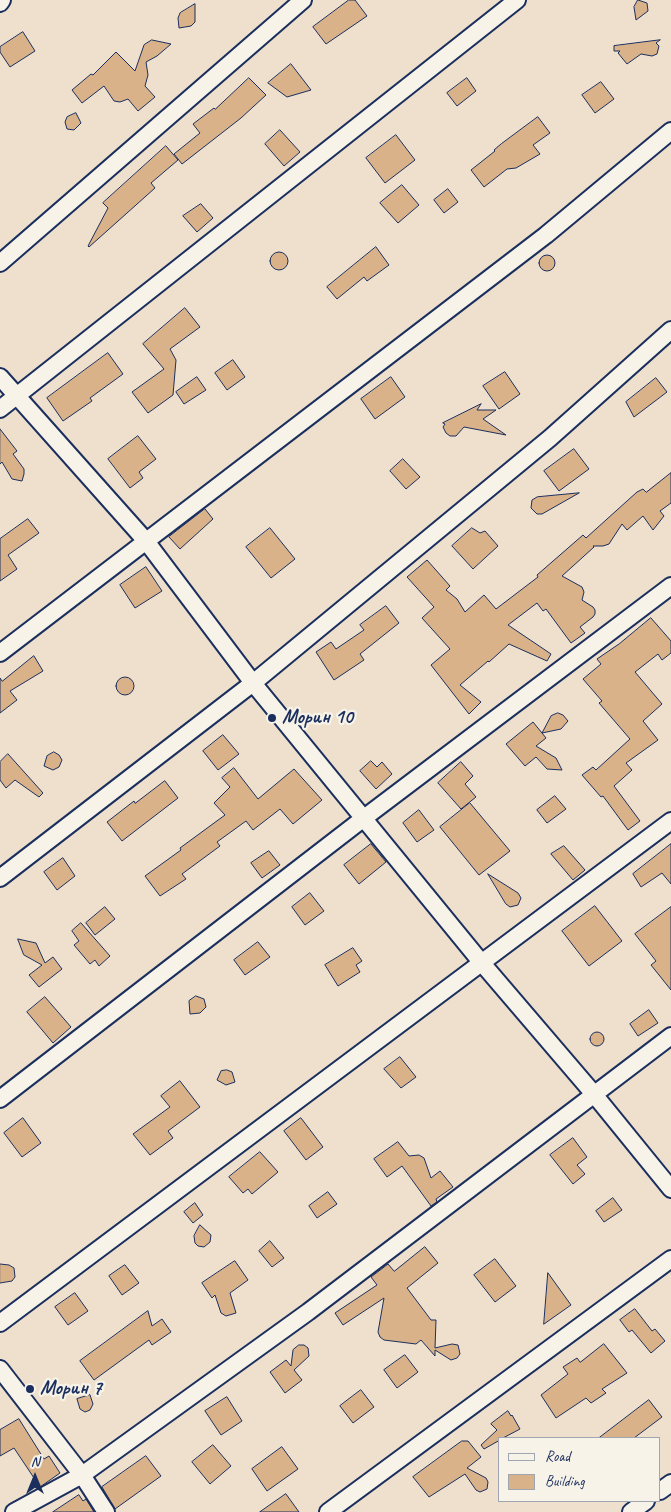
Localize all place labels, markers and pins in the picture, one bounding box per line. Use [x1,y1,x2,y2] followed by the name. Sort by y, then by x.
[282,706,353,730] place label: Морин 10
[266,712,278,724] marker: Морин 10
[40,1377,102,1401] place label: Морин 7
[24,1383,36,1395] marker: Морин 7

